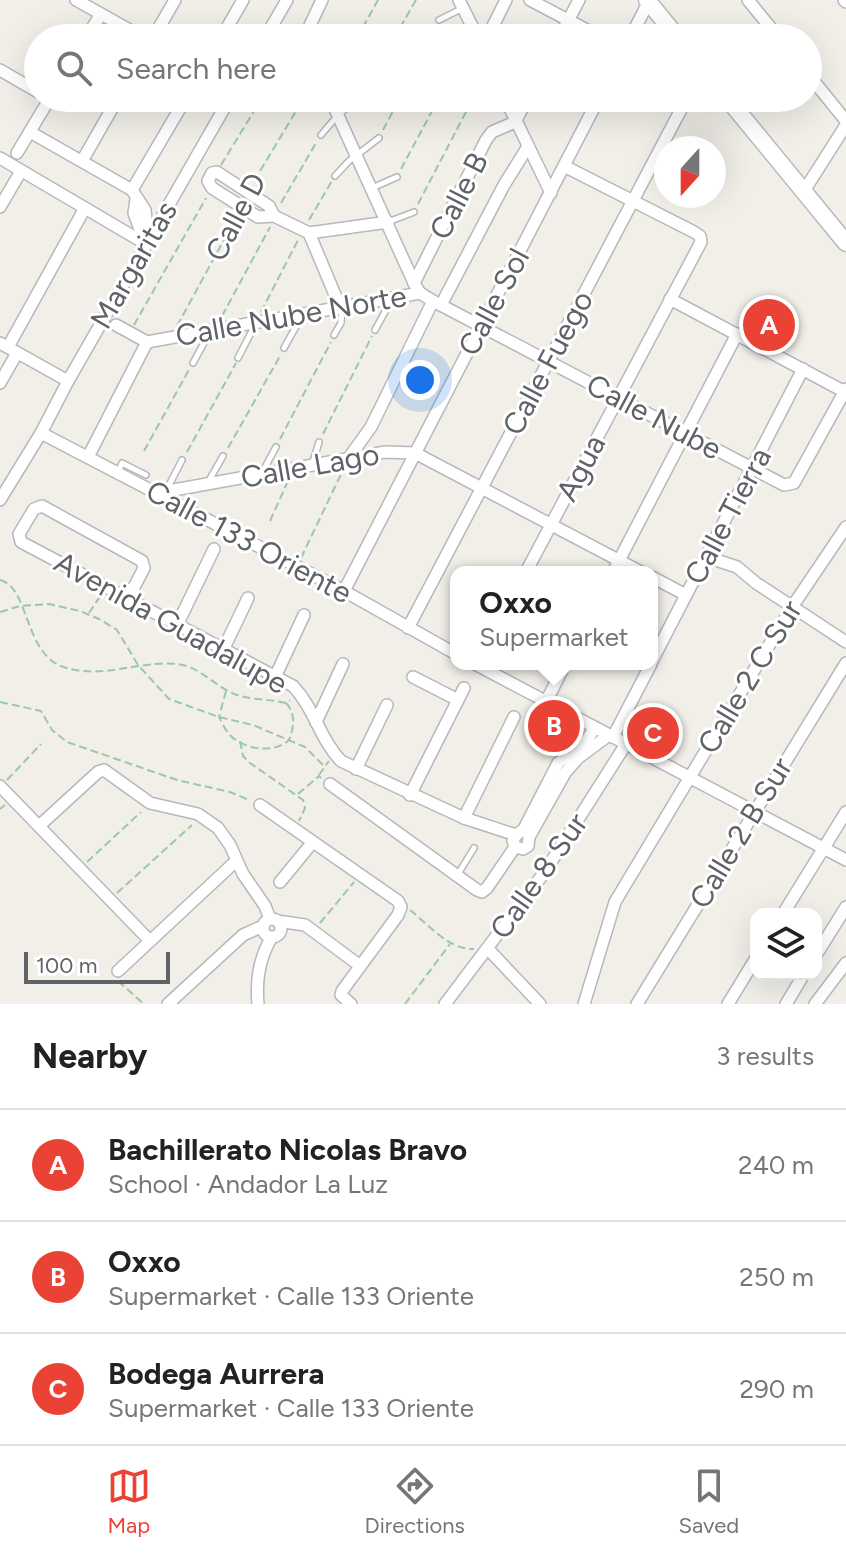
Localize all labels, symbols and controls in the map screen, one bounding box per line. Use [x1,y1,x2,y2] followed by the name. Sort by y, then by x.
[24,24,822,112] search box
[52,46,96,90] icon: search
[116,50,276,87] text: Search here
[654,136,726,208] north arrow
[421,146,496,245] street label: Calle B
[197,166,274,267] street label: Calle D
[82,194,185,335] street label: Margaritas
[450,242,537,362] street label: Calle Sol
[173,277,409,354] street label: Calle Nube Norte
[494,284,601,441] street label: Calle Fuego
[743,295,795,355] pin: A
[400,360,440,400] your location
[580,366,728,468] street label: Calle Nube
[548,428,613,507] street label: Agua
[238,435,382,496] street label: Calle Lago
[676,441,779,590] street label: Calle Tierra
[140,472,358,611] street label: Calle 133 Oriente
[48,543,294,702] street label: Avenida Guadalupe
[450,566,658,670] popup
[479,584,552,621] text: Oxxo
[689,593,810,760] street label: Calle 2 C Sur
[479,621,629,653] text: Supermarket
[528,696,580,756] pin: B
[627,703,679,763] pin: C
[681,751,800,915] street label: Calle 2 B Sur
[482,806,595,946] street label: Calle 8 Sur
[750,908,822,980] map controls
[750,908,822,980] button: layers
[24,948,170,984] scale bar
[36,952,97,979] text: 100 m
[32,1036,147,1077] text: Nearby
[716,1040,814,1072] text: 3 results
[108,1131,467,1168] text: Bachillerato Nicolas Bravo
[49,1149,67,1181] text: A
[738,1149,814,1181] text: 240 m
[108,1168,388,1200] text: School · Andador La Luz
[108,1243,181,1280] text: Oxxo
[50,1261,66,1293] text: B
[739,1261,814,1293] text: 250 m
[108,1280,474,1312] text: Supermarket · Calle 133 Oriente
[108,1355,325,1392] text: Bodega Aurrera
[49,1373,67,1405] text: C
[740,1373,814,1405] text: 290 m
[108,1392,474,1424] text: Supermarket · Calle 133 Oriente
[107,1464,151,1539] tab: Map
[365,1464,465,1539] tab: Directions
[678,1464,739,1539] tab: Saved

